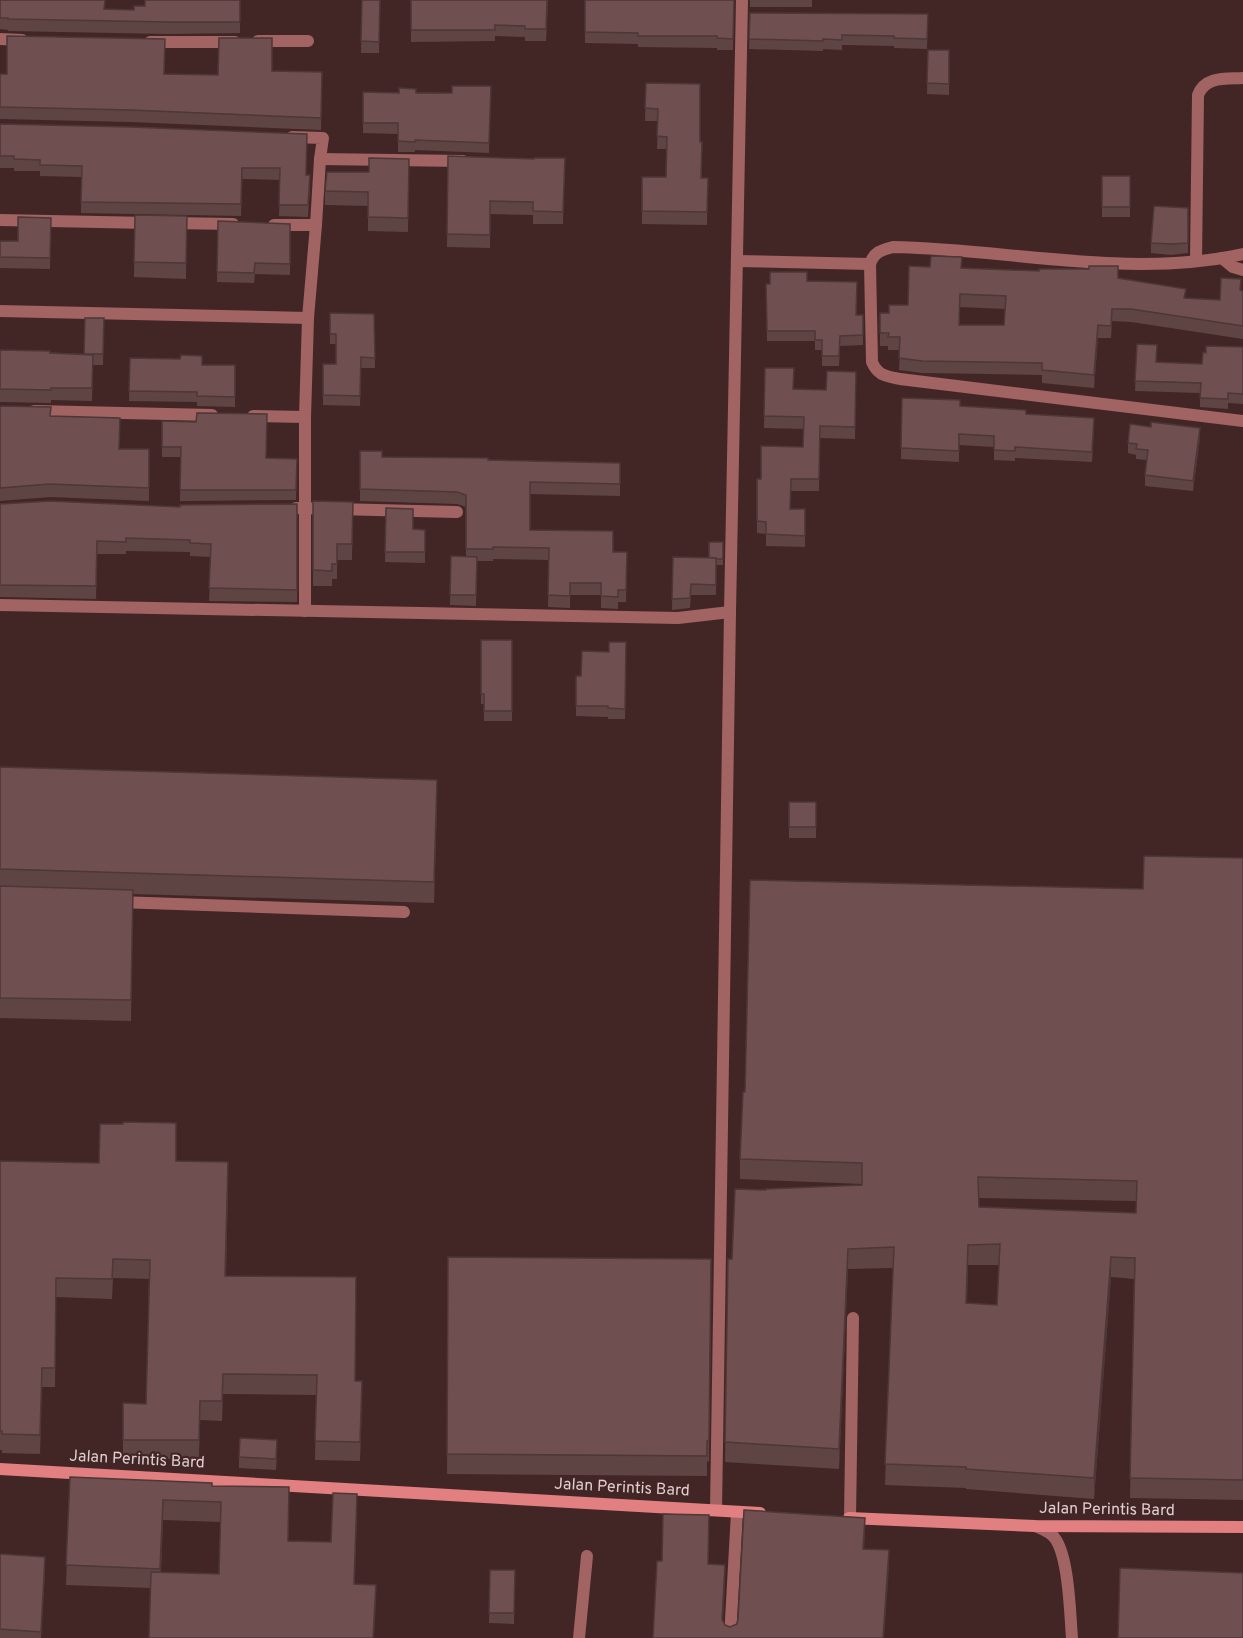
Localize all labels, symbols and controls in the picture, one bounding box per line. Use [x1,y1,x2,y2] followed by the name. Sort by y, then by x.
[69,1446,205,1474] street label: Jalan Perintis Bard
[554,1474,690,1502] street label: Jalan Perintis Bard
[1039,1499,1175,1521] street label: Jalan Perintis Bard

